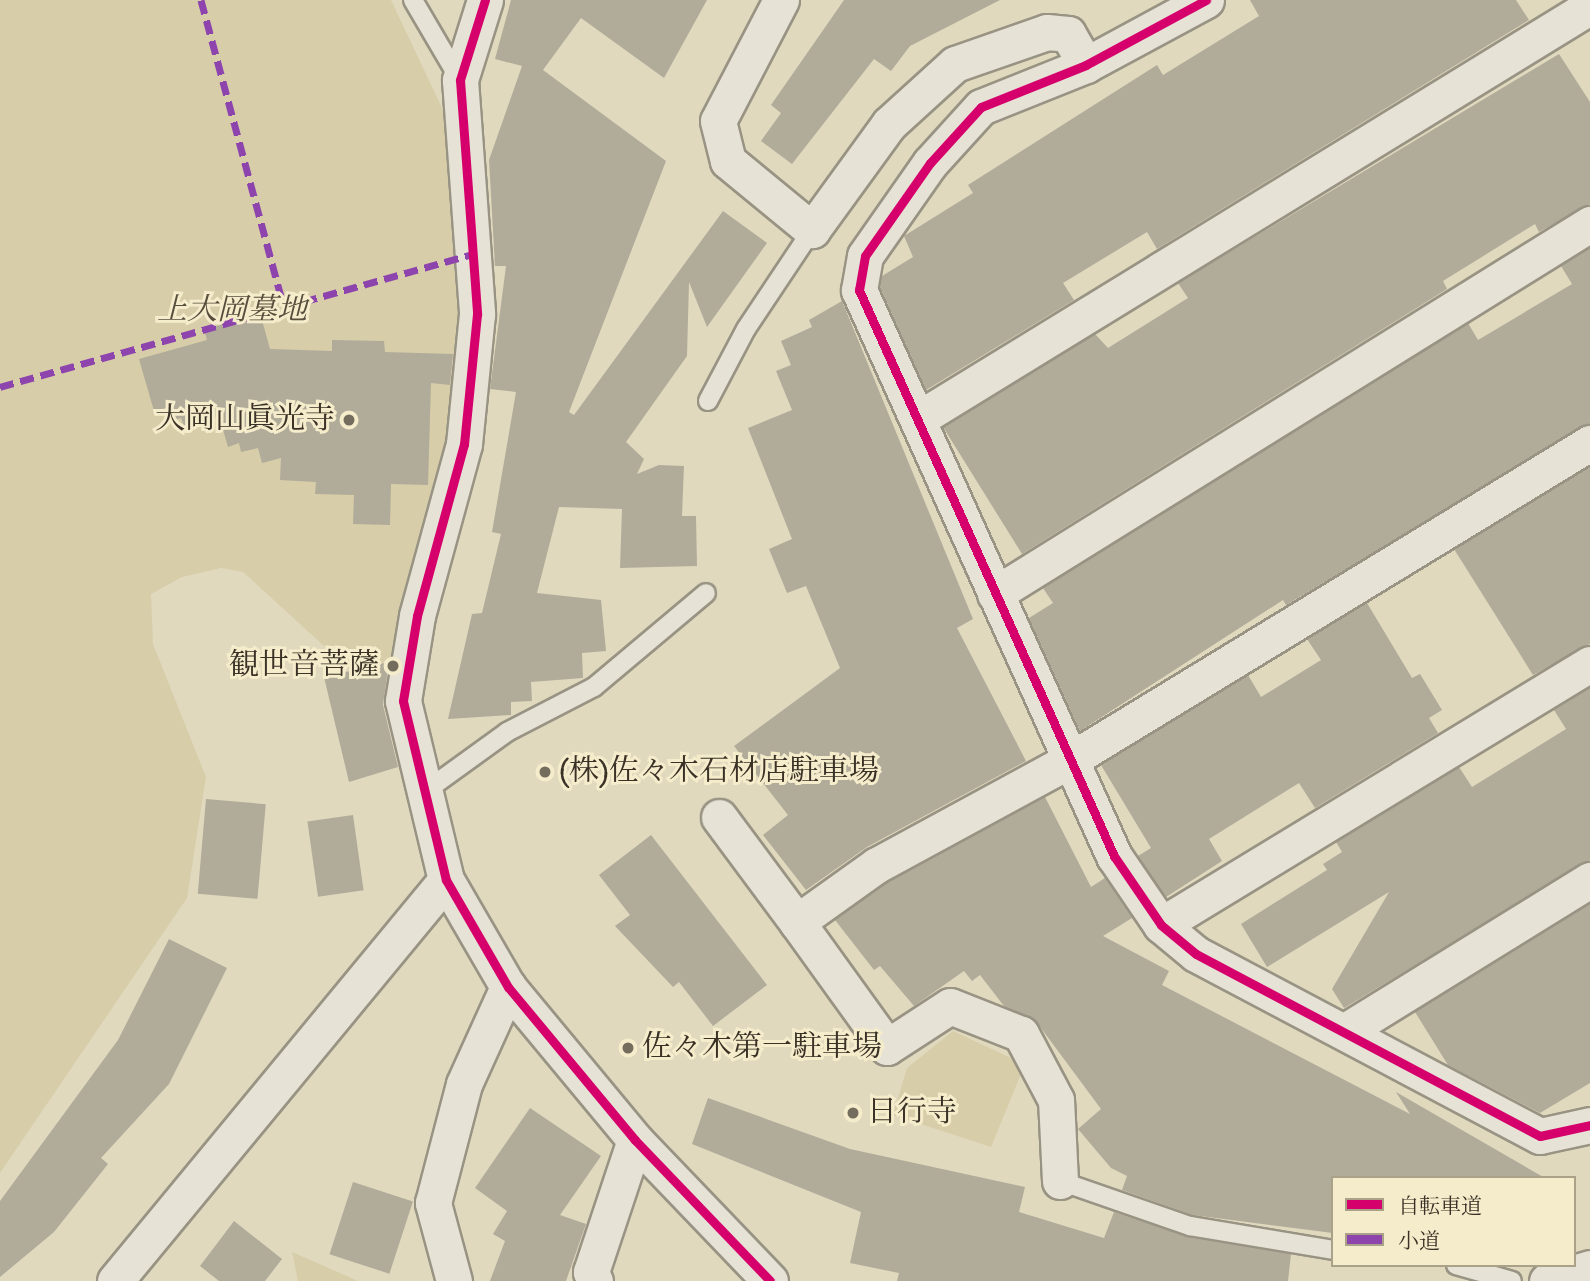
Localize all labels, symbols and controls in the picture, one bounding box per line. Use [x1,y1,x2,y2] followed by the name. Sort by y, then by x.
[157,293,307,329] park label: 上大岡墓地
[155,402,335,438] place label: 大岡山眞光寺
[341,412,357,428] marker: 大岡山眞光寺
[229,648,379,684] place label: 観世音菩薩
[385,658,401,674] marker: 観世音菩薩
[559,754,879,790] place label: (株)佐々木石材店駐車場
[537,764,553,780] marker: (株)佐々木石材店駐車場
[642,1030,882,1066] place label: 佐々木第一駐車場
[620,1040,636,1056] marker: 佐々木第一駐車場
[867,1095,957,1131] place label: 日行寺
[845,1105,861,1121] marker: 日行寺
[1331,1176,1576,1267] legend
[1398,1194,1482,1220] text: 自転車道
[1398,1229,1440,1255] text: 小道

